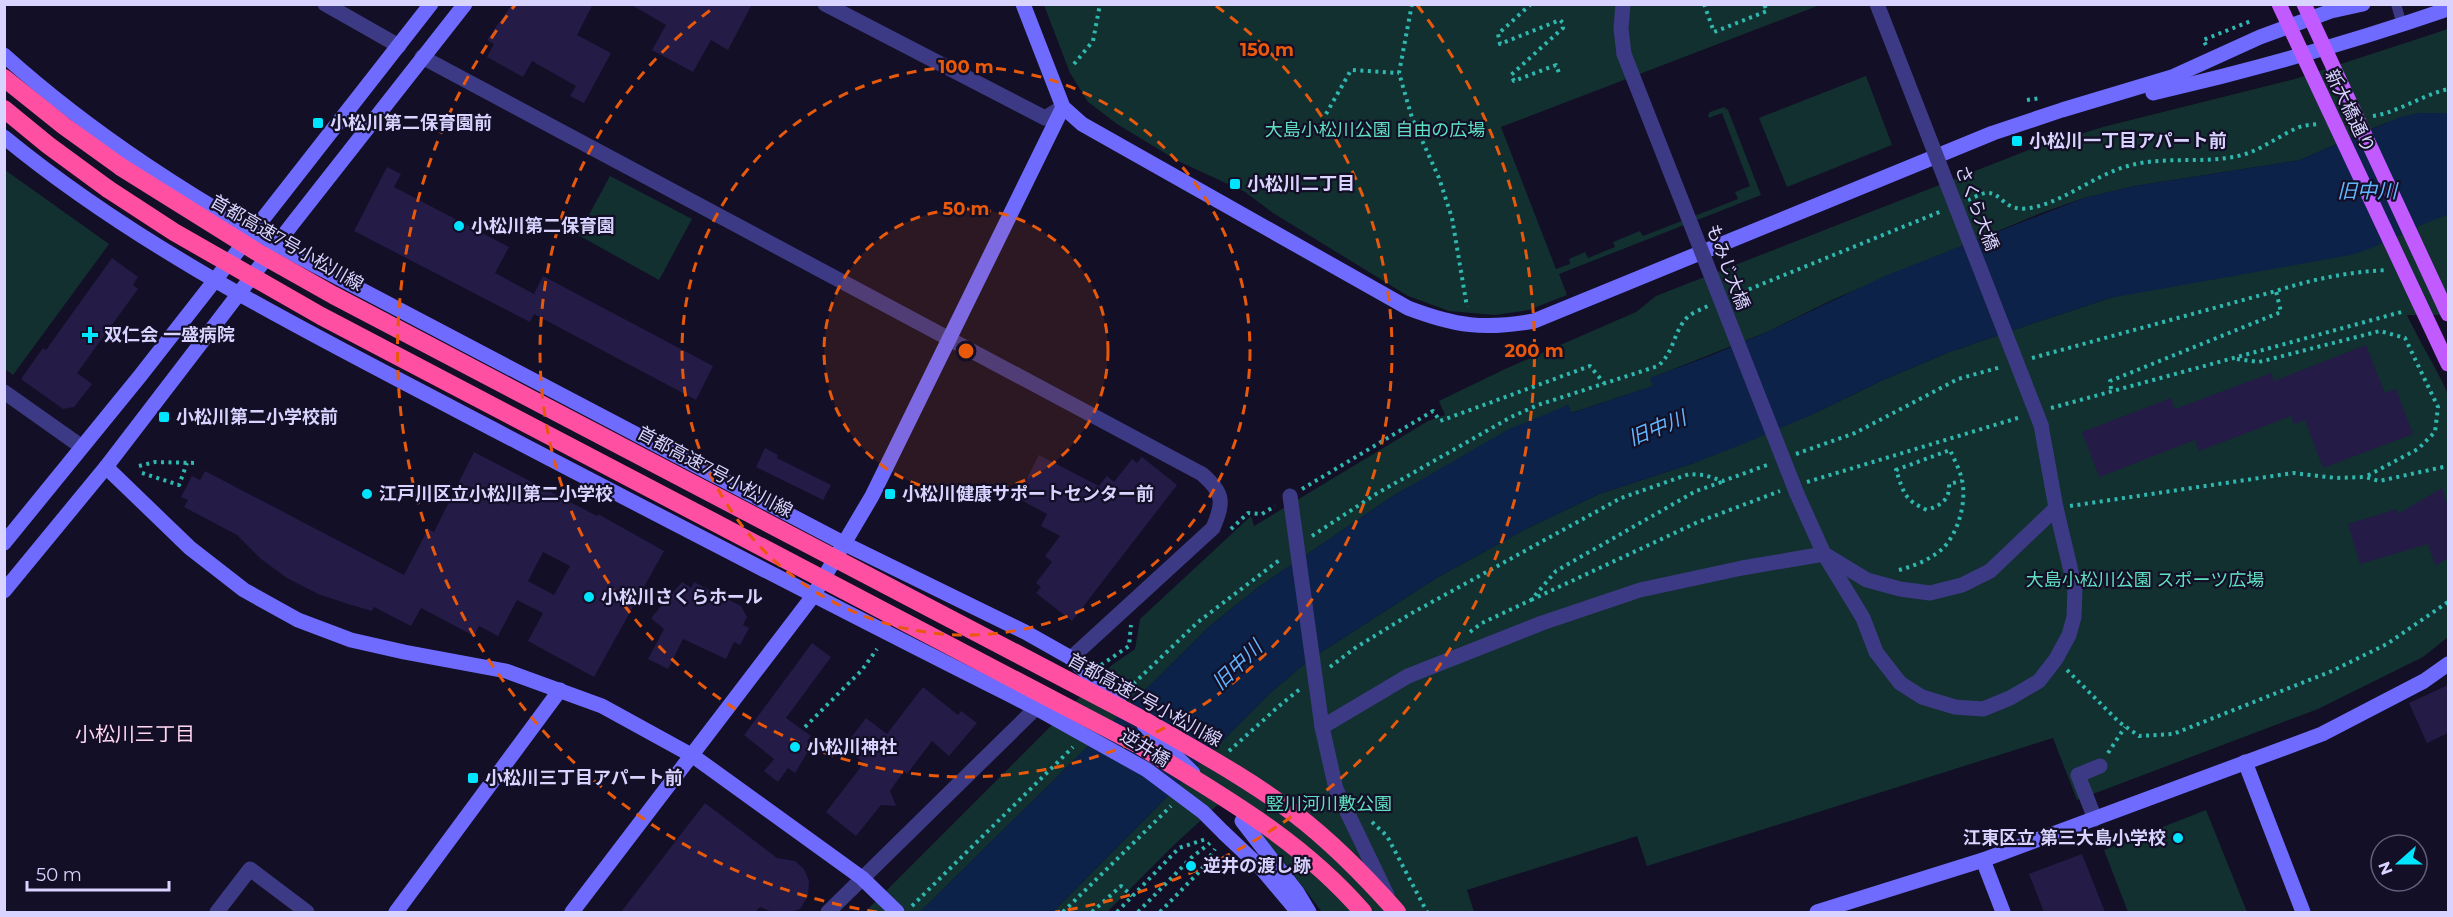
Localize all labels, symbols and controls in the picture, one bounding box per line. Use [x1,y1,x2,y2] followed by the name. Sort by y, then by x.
[1240,39,1294,61] text: 150 m
[938,56,994,78] text: 100 m
[2320,66,2380,156] street label: 新大橋通り
[330,112,492,134] place label: 小松川第二保育園前
[311,116,325,130] marker: 小松川第二保育園前
[1265,119,1485,141] park label: 大島小松川公園 自由の広場
[2029,130,2227,152] place label: 小松川一丁目アパート前
[2010,134,2024,148] marker: 小松川一丁目アパート前
[1951,162,2003,254] street label: さくら大橋
[1247,173,1355,195] place label: 小松川二丁目
[1228,177,1242,191] marker: 小松川二丁目
[2337,179,2399,203] water label: 旧中川
[207,190,367,296] street label: 首都高速7号小松川線
[943,198,989,220] text: 50 m
[471,215,615,237] place label: 小松川第二保育園
[452,219,466,233] marker: 小松川第二保育園
[1702,221,1754,313] street label: もみじ大橋
[104,324,235,346] place label: 双仁会 一盛病院
[81,326,99,344] marker: 双仁会 一盛病院
[1504,340,1564,362] text: 200 m
[956,341,976,361] centre of rings
[1625,405,1691,450] water label: 旧中川
[176,406,338,428] place label: 小松川第二小学校前
[157,410,171,424] marker: 小松川第二小学校前
[634,422,796,522] street label: 首都高速7号小松川線
[379,483,613,505] place label: 江戸川区立小松川第二小学校
[902,483,1154,505] place label: 小松川健康サポートセンター前
[360,487,374,501] marker: 江戸川区立小松川第二小学校
[883,487,897,501] marker: 小松川健康サポートセンター前
[2026,569,2264,591] park label: 大島小松川公園 スポーツ広場
[601,586,763,608] place label: 小松川さくらホール
[582,590,596,604] marker: 小松川さくらホール
[1207,634,1268,694] water label: 旧中川
[1064,649,1226,751] street label: 首都高速7号小松川線
[75,722,195,746] district label: 小松川三丁目
[1116,724,1174,772] street label: 逆井橋
[807,736,897,758] place label: 小松川神社
[788,740,802,754] marker: 小松川神社
[485,767,683,789] place label: 小松川三丁目アパート前
[466,771,480,785] marker: 小松川三丁目アパート前
[1266,793,1392,815] park label: 竪川河川敷公園
[1963,827,2166,849] place label: 江東区立 第三大島小学校
[2171,831,2185,845] marker: 江東区立 第三大島小学校
[2369,833,2429,893] north arrow
[27,854,170,892] scale bar
[1203,855,1311,877] place label: 逆井の渡し跡
[1184,859,1198,873] marker: 逆井の渡し跡
[2374,859,2397,878] text: N
[36,864,82,886] text: 50 m

